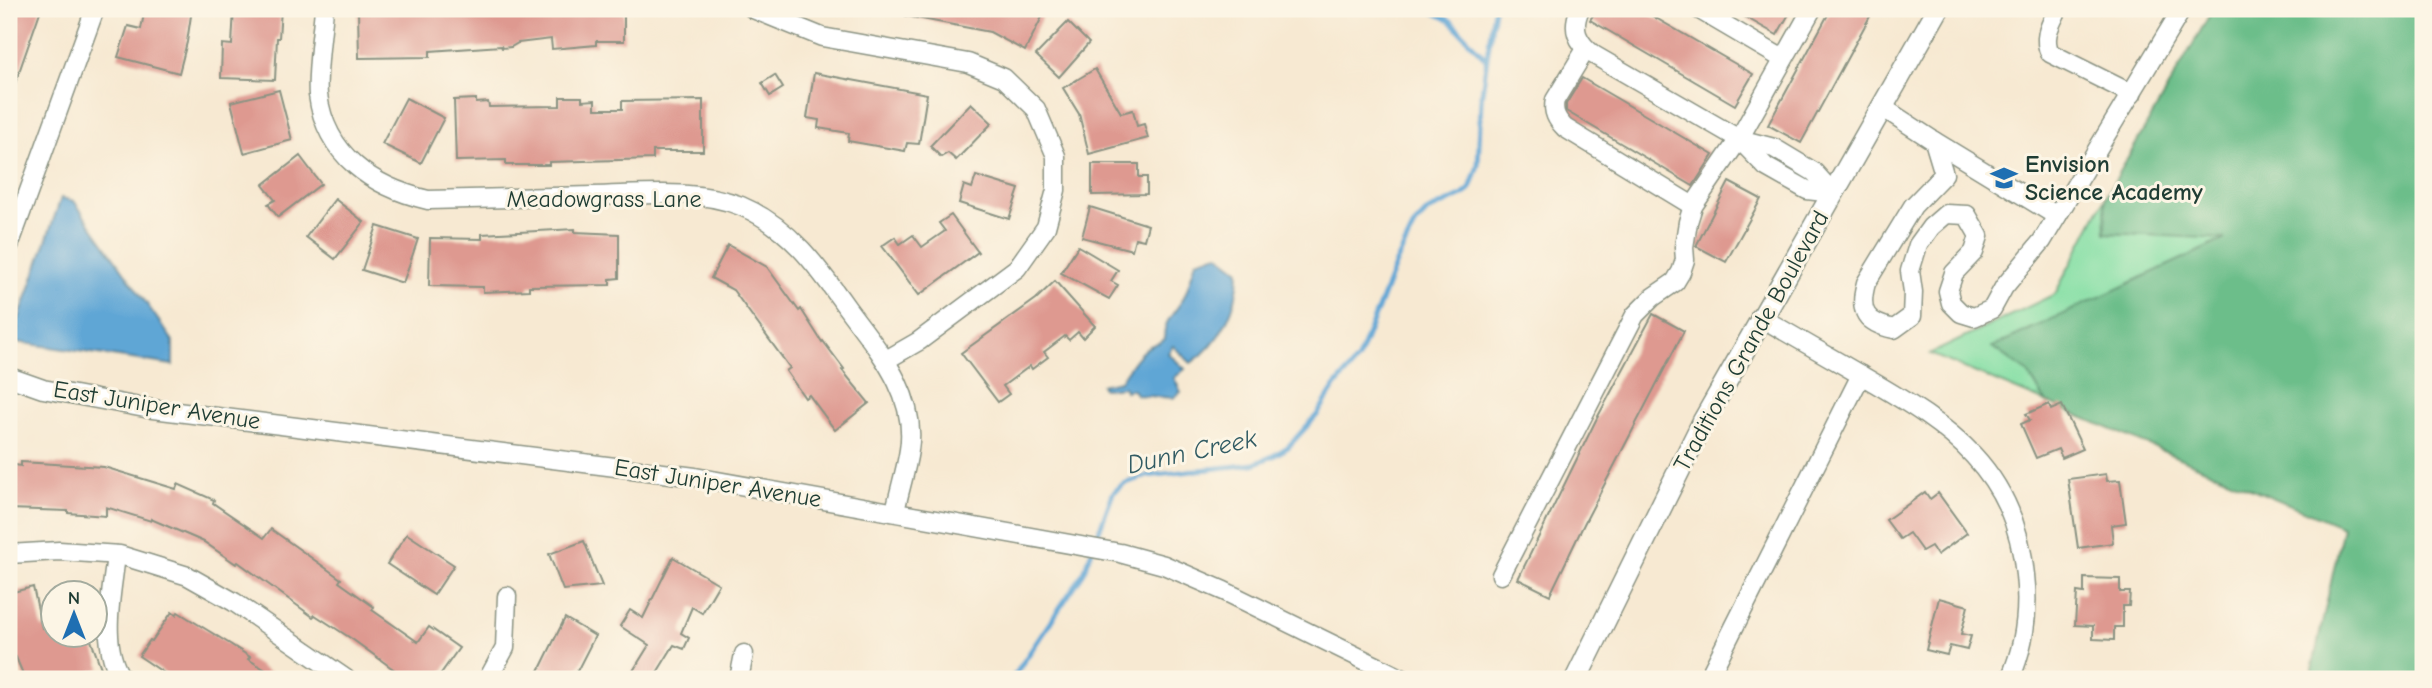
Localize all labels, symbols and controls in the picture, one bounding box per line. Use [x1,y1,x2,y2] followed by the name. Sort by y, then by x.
[2025,150,2203,206] place label: Envision Science Academy
[1989,163,2019,193] school or university icon: Envision Science Academy
[506,185,702,213] street label: Meadowgrass Lane
[1668,206,1834,476] street label: Traditions Grande Boulevard
[52,375,262,435] street label: East Juniper Avenue
[1124,424,1260,480] water label: Dunn Creek
[613,453,823,513] street label: East Juniper Avenue
[38,580,108,650] north arrow
[68,587,80,609] text: N

